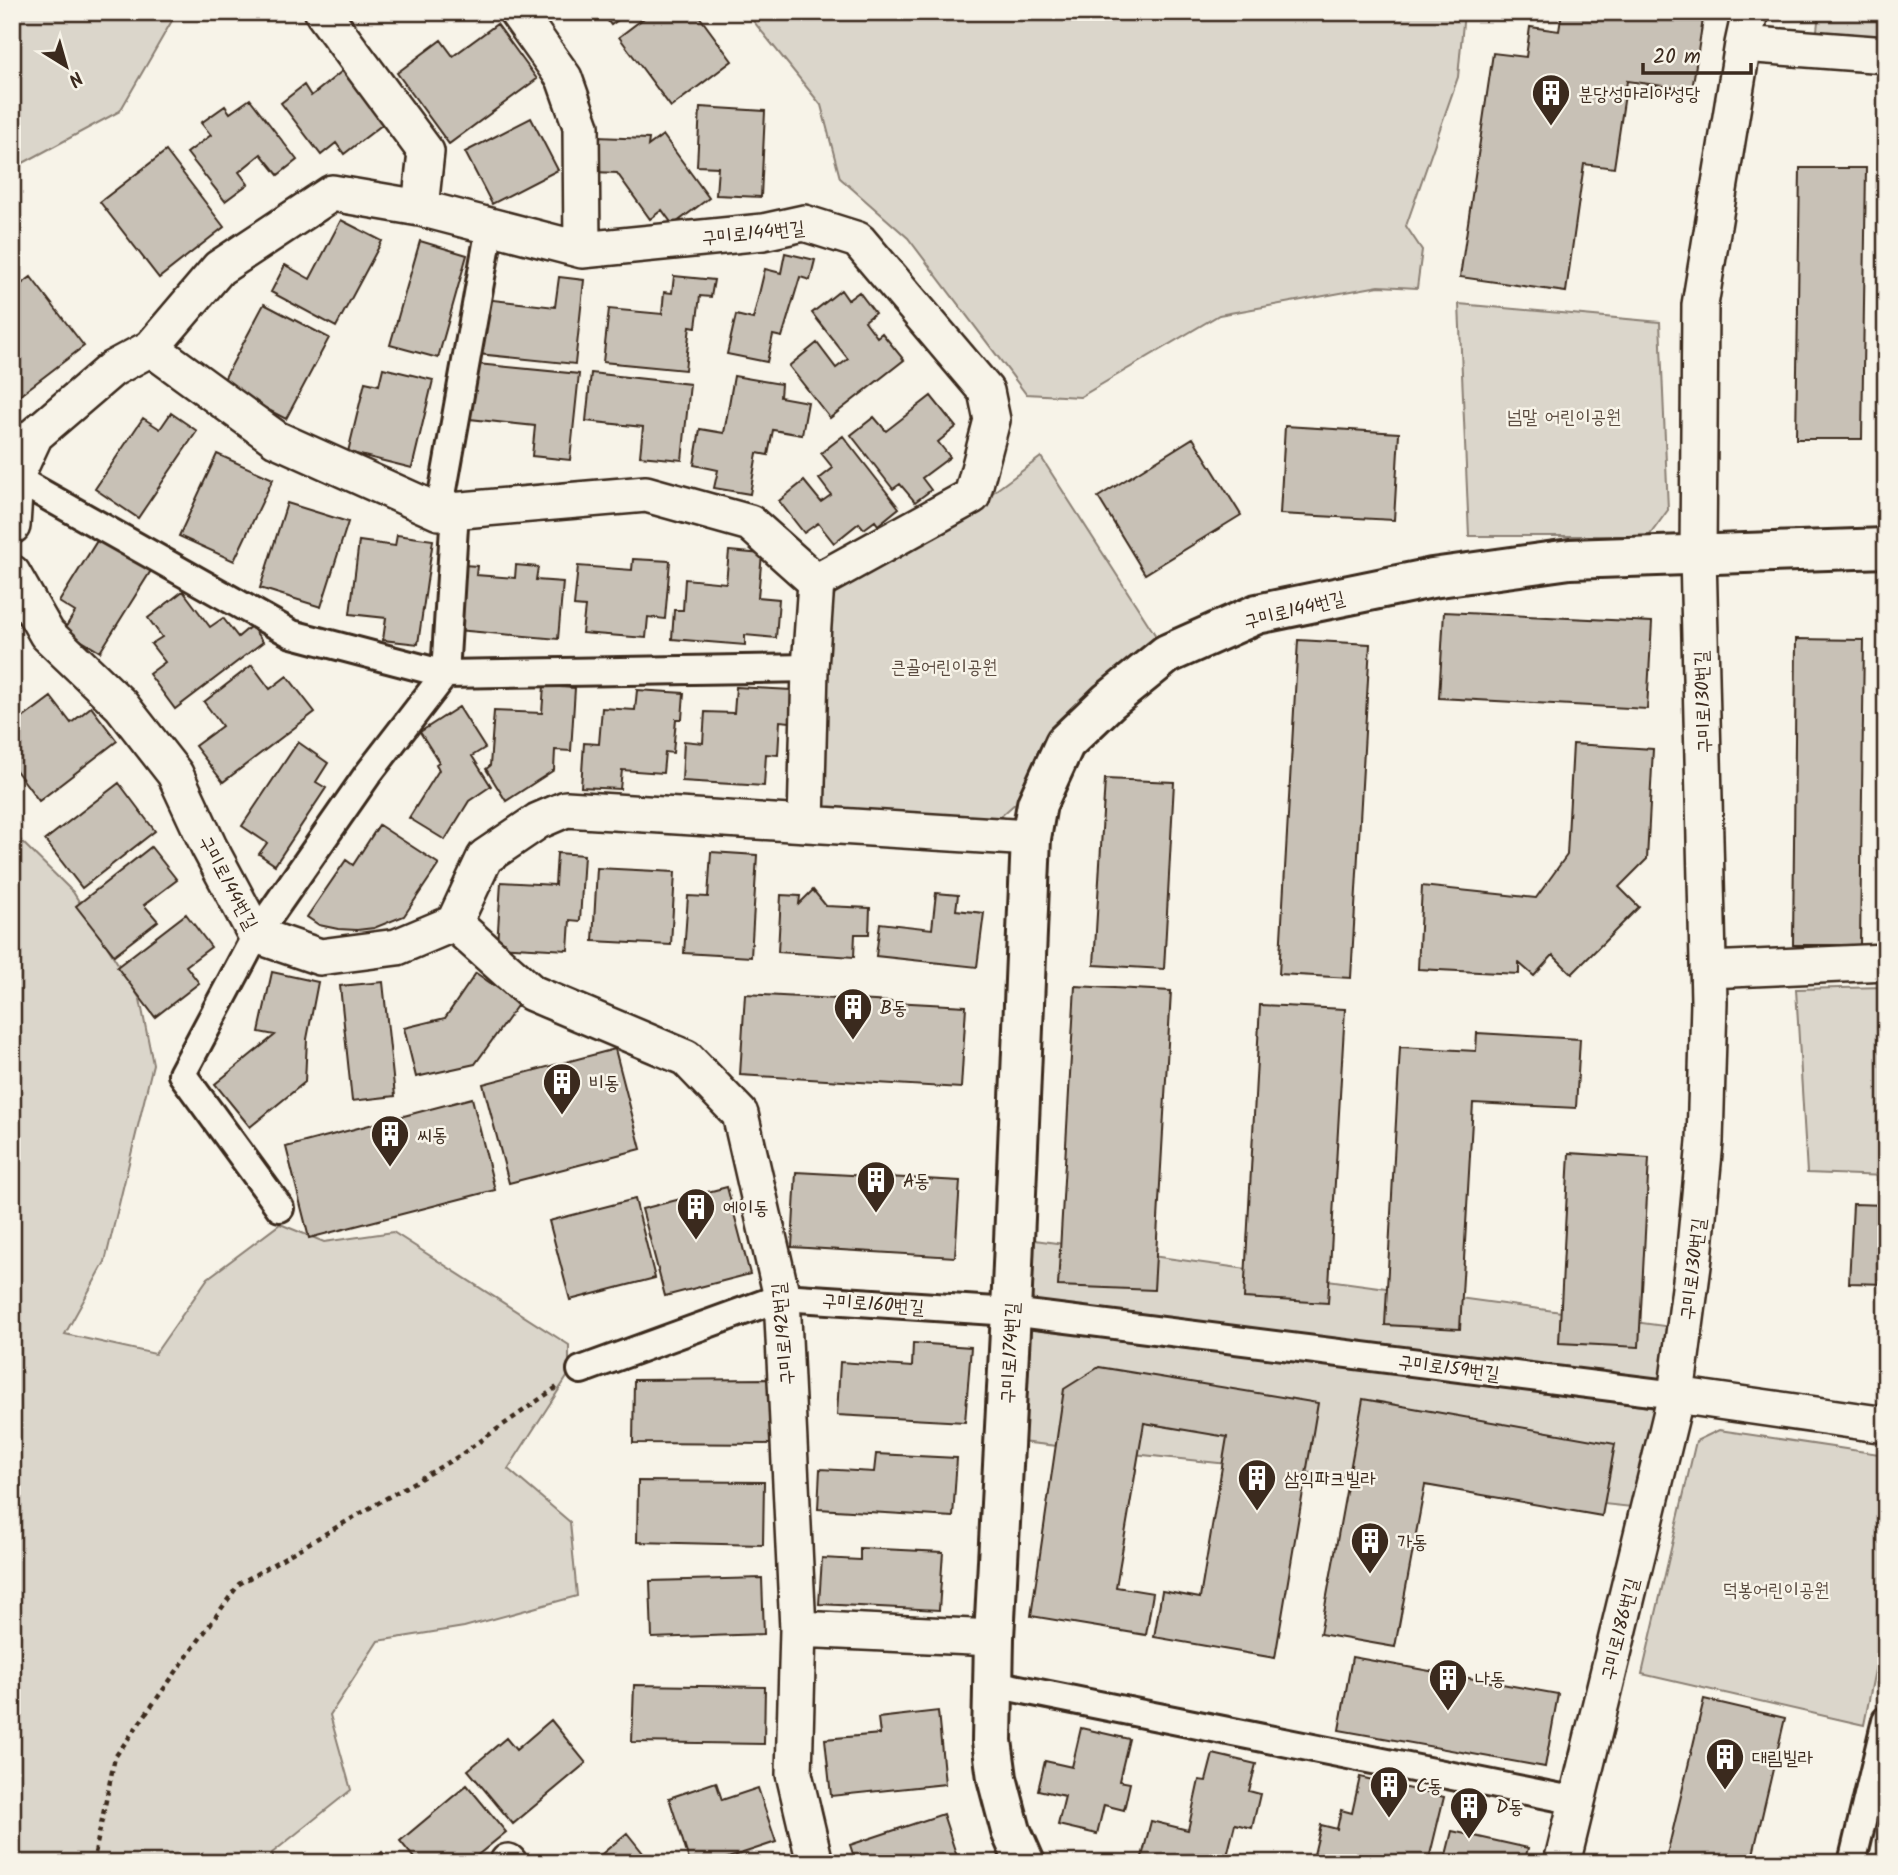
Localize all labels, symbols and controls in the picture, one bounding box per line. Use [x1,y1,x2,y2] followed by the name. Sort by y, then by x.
[32,32,102,102] north arrow
[1643,32,1751,76] scale bar
[1653,41,1701,74] text: 20 m
[61,62,89,94] text: N
[1530,72,1572,127] building icon: 분당성마리아성당
[1578,80,1700,110] place label: 분당성마리아성당
[700,214,806,254] street label: 구미로144번길
[1507,403,1621,433] park label: 넘말 어린이공원
[1241,584,1348,638] street label: 구미로144번길
[1687,650,1721,754] street label: 구미로130번길
[890,653,998,683] park label: 큰골어린이공원
[190,830,265,936] street label: 구미로144번길
[832,986,874,1041] building icon: B동
[880,994,907,1024] place label: B동
[541,1061,583,1116] building icon: 비동
[589,1069,620,1099] place label: 비동
[369,1113,411,1168] building icon: 씨동
[417,1121,448,1151] place label: 씨동
[855,1159,897,1214] building icon: A동
[903,1167,930,1197] place label: A동
[675,1186,717,1241] building icon: 에이동
[723,1194,769,1224] place label: 에이동
[1673,1216,1715,1322] street label: 구미로130번길
[765,1281,803,1386] street label: 구미로192번길
[821,1286,925,1324] street label: 구미로160번길
[993,1302,1029,1405] street label: 구미로174번길
[1396,1348,1501,1390] street label: 구미로159번길
[1236,1457,1278,1512] building icon: 삼익파크빌라
[1284,1465,1376,1495] place label: 삼익파크빌라
[1349,1520,1391,1575] building icon: 가동
[1397,1528,1428,1558] place label: 가동
[1594,1575,1648,1684] street label: 구미로186번길
[1722,1576,1830,1606] park label: 덕봉어린이공원
[1427,1657,1469,1712] building icon: 나동
[1475,1665,1506,1695] place label: 나동
[1704,1736,1746,1791] building icon: 대림빌라
[1752,1744,1814,1774] place label: 대림빌라
[1368,1764,1410,1819] building icon: C동
[1416,1772,1443,1802] place label: C동
[1448,1785,1490,1840] building icon: D동
[1496,1793,1524,1823] place label: D동

